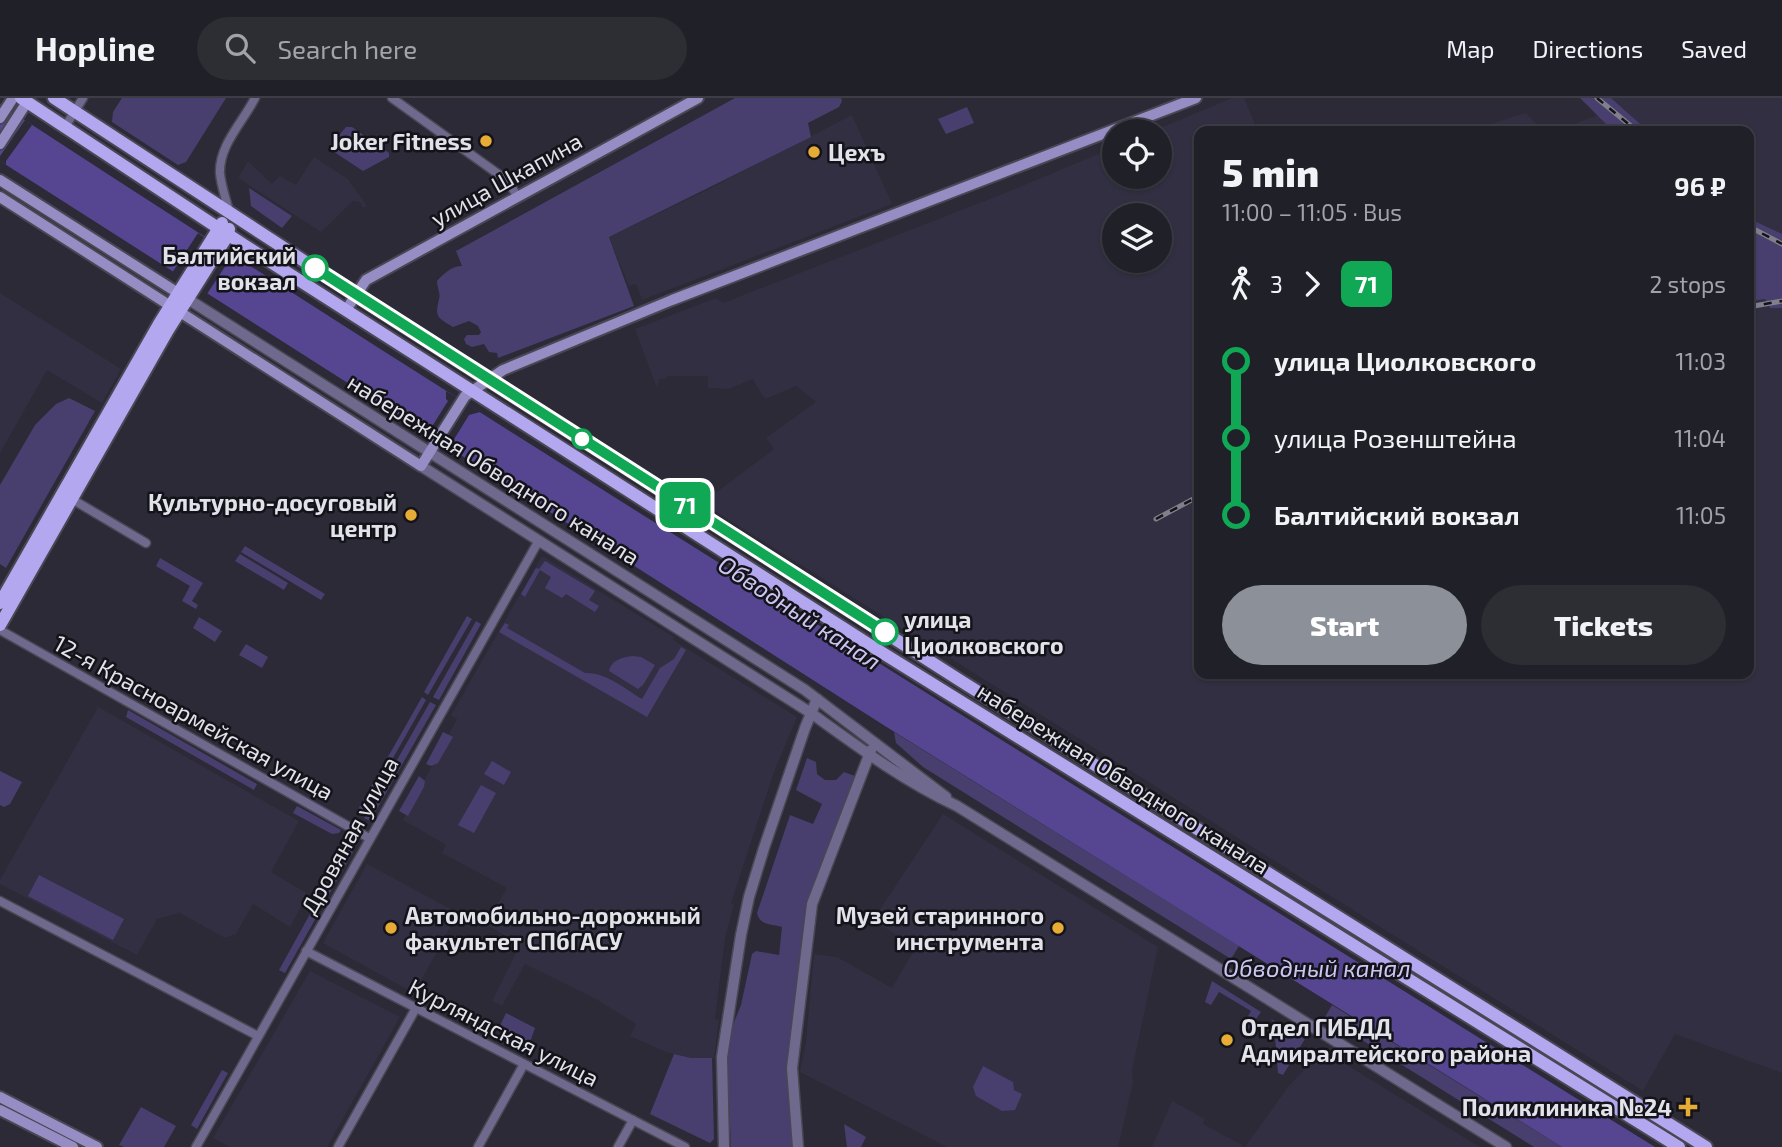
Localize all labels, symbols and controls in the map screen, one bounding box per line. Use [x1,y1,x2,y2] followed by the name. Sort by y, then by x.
[197,17,687,80] search box
[35,28,155,68] text: Hopline
[221,29,259,67] icon: search
[277,33,417,64] text: Search here
[1446,34,1494,63] text: Map
[1532,34,1643,63] text: Directions
[1681,34,1747,63] text: Saved
[1102,119,1172,273] map controls
[1102,119,1172,189] button: locate
[425,126,587,233] street label: улица Шкапина
[330,127,472,155] place label: Joker Fitness
[478,133,494,149] marker: Joker Fitness
[828,138,885,166] place label: Цехъ
[806,144,822,160] marker: Цехъ
[1222,149,1319,195] text: 5 min
[1674,170,1726,201] text: 96 ₽
[1222,198,1402,226] text: 11:00 – 11:05 · Bus
[1102,203,1172,273] button: layers
[162,241,296,295] place label: Балтийский вокзал
[302,255,328,281] marker: Балтийский вокзал
[1222,265,1260,303] icon: walk
[1293,265,1331,303] icon: forward
[1355,269,1378,298] text: 71
[1270,270,1283,298] text: 3
[1649,270,1726,298] text: 2 stops
[1274,345,1536,376] text: улица Циолковского
[1676,347,1726,375] text: 11:03
[343,367,645,571] street label: набережная Обводного канала
[1274,422,1517,453] text: улица Розенштейна
[1674,424,1726,452] text: 11:04
[572,429,592,449] unlabelled marker
[654,482,716,528] line badge: 71
[148,488,397,542] place label: Культурно-досуговый центр
[673,490,697,519] text: 71
[1274,499,1520,530] text: Балтийский вокзал
[1676,501,1726,529] text: 11:05
[403,507,419,523] marker: Культурно-досуговый центр
[713,549,887,675] water label: Обводный канал
[1222,585,1467,665] button: Start
[1481,585,1726,665] button: Tickets
[904,605,1064,659] place label: улица Циолковского
[872,619,898,645] marker: улица Циолковского
[49,628,339,807] street label: 12-я Красноармейская улица
[973,676,1275,880] street label: набережная Обводного канала
[294,751,405,919] street label: Дровяная улица
[405,901,701,955] place label: Автомобильно-дорожный факультет СПбГАСУ
[836,901,1044,955] place label: Музей старинного инструмента
[383,920,399,936] marker: Автомобильно-дорожный факультет СПбГАСУ
[1050,920,1066,936] marker: Музей старинного инструмента
[1223,953,1411,982] water label: Обводный канал
[404,972,604,1093] street label: Курляндская улица
[1241,1013,1531,1067] place label: Отдел ГИБДД Адмиралтейского района
[1219,1032,1235,1048] marker: Отдел ГИБДД Адмиралтейского района
[1462,1093,1672,1121] place label: Поликлиника №24
[1678,1097,1698,1117] marker: Поликлиника №24

